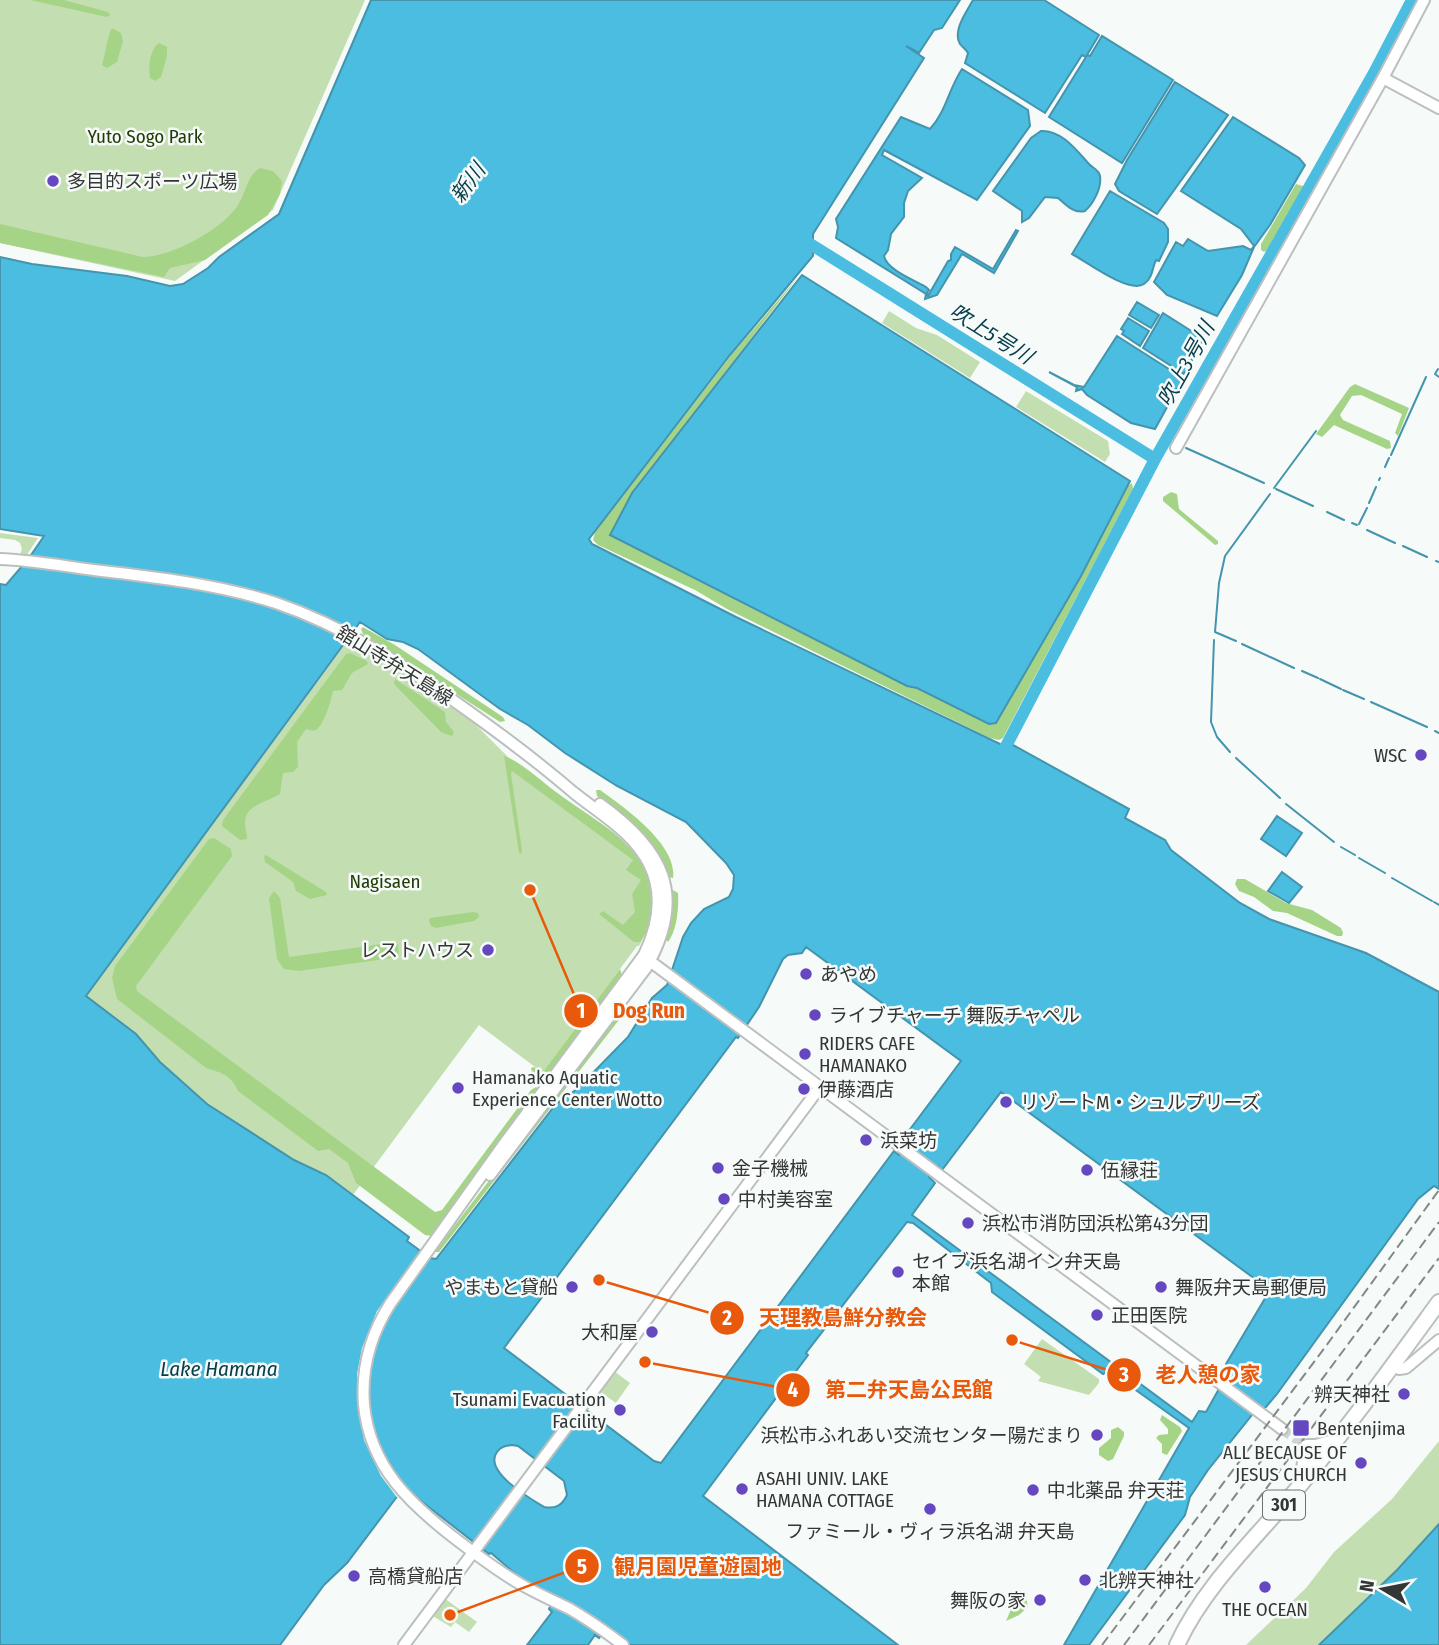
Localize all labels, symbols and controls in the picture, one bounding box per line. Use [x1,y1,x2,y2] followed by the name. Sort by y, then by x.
[87,125,203,148] park label: Yuto Sogo Park
[445,157,492,208] water label: 新川
[67,170,238,193] place label: 多目的スポーツ広場
[45,173,61,189] marker: 多目的スポーツ広場
[944,298,1039,371] water label: 吹上5号川
[1152,315,1221,411] water label: 吹上3号川
[332,620,457,710] street label: 舘山寺弁天島線
[1374,744,1407,767] place label: WSC
[1413,747,1429,763] marker: WSC
[349,870,421,893] park label: Nagisaen
[360,939,474,962] place label: レストハウス
[480,942,496,958] marker: レストハウス
[820,963,877,986] place label: あやめ
[798,966,814,982] marker: あやめ
[564,990,699,1032] callout: Dog Run
[577,998,585,1024] text: 1
[613,998,685,1024] text: Dog Run
[829,1004,1080,1027] place label: ライブチャーチ 舞阪チャペル
[807,1007,823,1023] marker: ライブチャーチ 舞阪チャペル
[819,1032,915,1077] place label: RIDERS CAFE HAMANAKO
[797,1046,813,1062] marker: RIDERS CAFE HAMANAKO
[472,1066,662,1111] place label: Hamanako Aquatic Experience Center Wotto
[818,1078,894,1101] place label: 伊藤酒店
[450,1080,466,1096] marker: Hamanako Aquatic Experience Center Wotto
[796,1081,812,1097] marker: 伊藤酒店
[1020,1091,1261,1114] place label: リゾートM・シュルプリーズ
[998,1094,1014,1110] marker: リゾートM・シュルプリーズ
[880,1129,937,1152] place label: 浜菜坊
[858,1132,874,1148] marker: 浜菜坊
[732,1157,808,1180] place label: 金子機械
[1101,1159,1158,1182] place label: 伍縁荘
[710,1160,726,1176] marker: 金子機械
[1079,1162,1095,1178] marker: 伍縁荘
[738,1188,833,1211] place label: 中村美容室
[716,1191,732,1207] marker: 中村美容室
[982,1212,1209,1235] place label: 浜松市消防団浜松第43分団
[960,1215,976,1231] marker: 浜松市消防団浜松第43分団
[912,1250,1121,1295] place label: セイブ浜名湖イン弁天島 本館
[890,1264,906,1280] marker: セイブ浜名湖イン弁天島 本館
[444,1276,558,1299] place label: やまもと貸船
[1175,1276,1327,1299] place label: 舞阪弁天島郵便局
[564,1279,580,1295] marker: やまもと貸船
[1153,1279,1169,1295] marker: 舞阪弁天島郵便局
[710,1297,941,1339] callout: 天理教島鮮分教会
[1111,1304,1187,1327] place label: 正田医院
[721,1305,732,1331] text: 2
[759,1305,927,1331] text: 天理教島鮮分教会
[1089,1307,1105,1323] marker: 正田医院
[581,1321,638,1344] place label: 大和屋
[644,1324,660,1340] marker: 大和屋
[1106,1354,1274,1396] callout: 老人憩の家
[160,1356,278,1382] water label: Lake Hamana
[1118,1362,1129,1388] text: 3
[1156,1362,1261,1388] text: 老人憩の家
[776,1369,1007,1411] callout: 第二弁天島公民館
[788,1377,799,1403] text: 4
[825,1377,993,1403] text: 第二弁天島公民館
[1314,1383,1390,1406] place label: 辨天神社
[1396,1386,1412,1402] marker: 辨天神社
[453,1388,607,1433] place label: Tsunami Evacuation Facility
[612,1402,628,1418] marker: Tsunami Evacuation Facility
[1317,1417,1406,1440] place label: Bentenjima
[1291,1418,1311,1438] marker: Bentenjima
[760,1424,1083,1447] place label: 浜松市ふれあい交流センター陽だまり
[1089,1427,1105,1443] marker: 浜松市ふれあい交流センター陽だまり
[1223,1441,1347,1486] place label: ALL BECAUSE OF JESUS CHURCH
[1353,1455,1369,1471] marker: ALL BECAUSE OF JESUS CHURCH
[756,1467,894,1512] place label: ASAHI UNIV. LAKE HAMANA COTTAGE
[1047,1479,1184,1502] place label: 中北薬品 弁天荘
[734,1481,750,1497] marker: ASAHI UNIV. LAKE HAMANA COTTAGE
[1025,1482,1041,1498] marker: 中北薬品 弁天荘
[1263,1490,1305,1520] road number: 301
[922,1501,938,1517] marker: ファミール・ヴィラ浜名湖 弁天島
[785,1520,1075,1543] place label: ファミール・ヴィラ浜名湖 弁天島
[565,1545,796,1587] callout: 観月園児童遊園地
[577,1554,587,1580] text: 5
[614,1554,782,1580] text: 観月園児童遊園地
[1348,1554,1418,1624] north arrow
[368,1565,463,1588] place label: 高橋貸船店
[346,1568,362,1584] marker: 高橋貸船店
[1099,1569,1194,1592] place label: 北辨天神社
[1077,1572,1093,1588] marker: 北辨天神社
[1257,1579,1273,1595] marker: THE OCEAN
[1354,1579,1379,1594] text: N
[950,1589,1026,1612] place label: 舞阪の家
[1032,1592,1048,1608] marker: 舞阪の家
[1222,1598,1308,1621] place label: THE OCEAN

